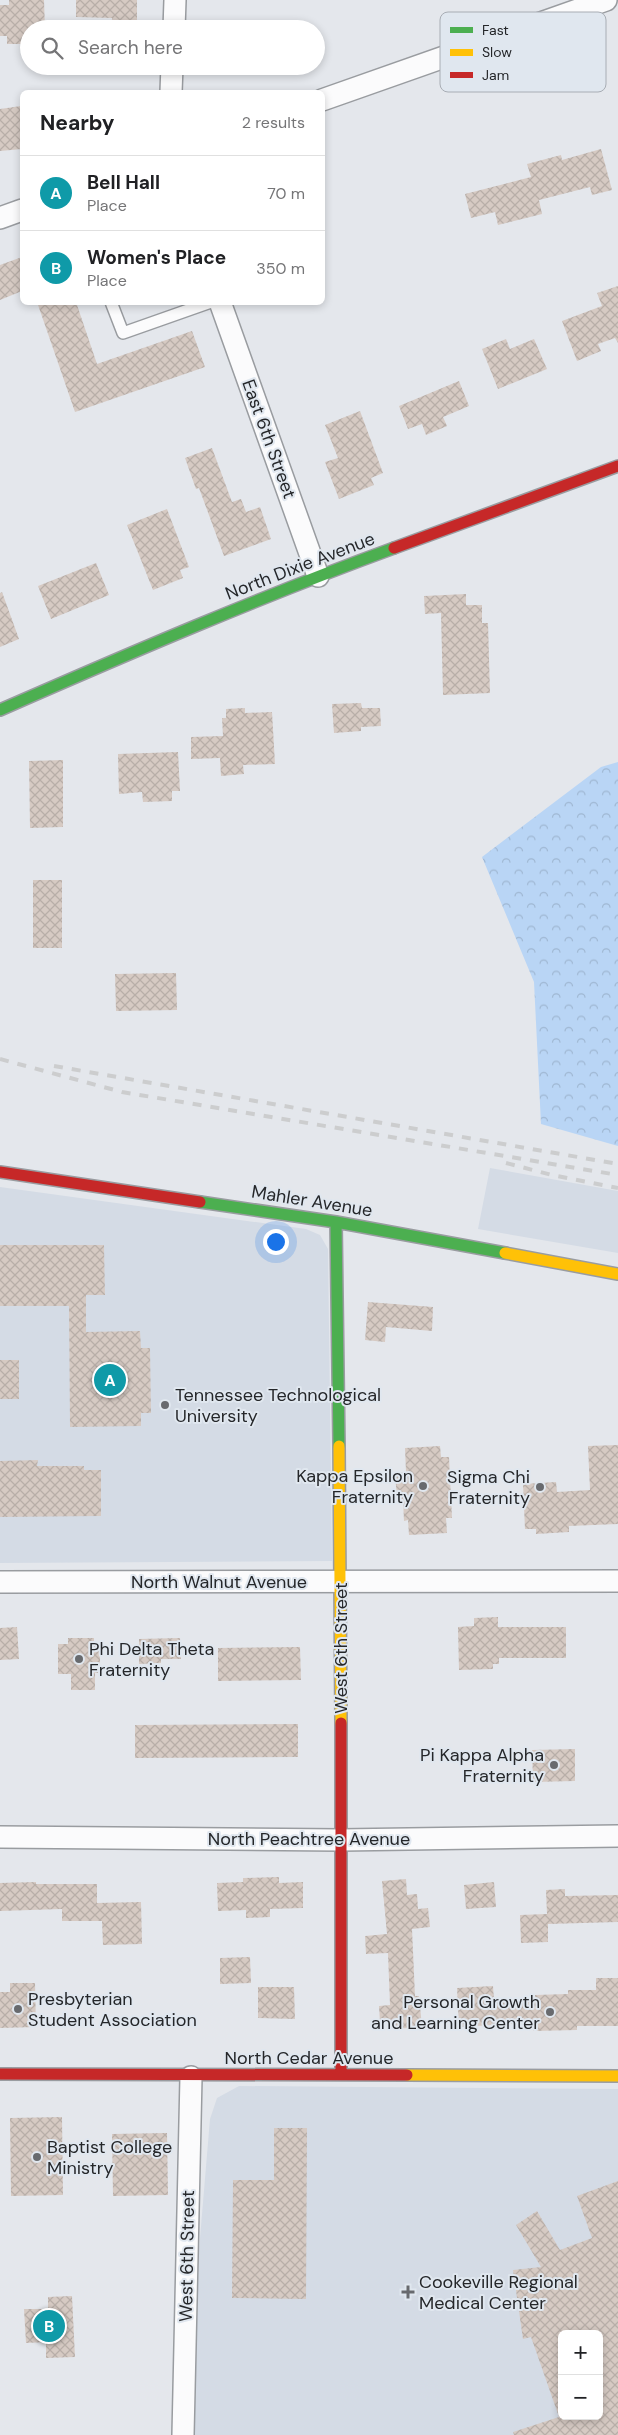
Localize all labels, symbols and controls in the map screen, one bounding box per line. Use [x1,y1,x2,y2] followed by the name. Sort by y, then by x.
[440,12,606,92] legend
[20,20,325,75] search box
[482,21,509,39] text: Fast
[38,34,66,62] icon: search
[78,35,183,60] text: Search here
[482,43,512,61] text: Slow
[482,66,509,84] text: Jam
[40,109,114,137] text: Nearby
[242,112,305,133] text: 2 results
[87,170,160,195] text: Bell Hall
[50,183,62,204] text: A
[267,183,305,204] text: 70 m
[87,195,127,216] text: Place
[87,245,226,270] text: Women's Place
[51,258,61,279] text: B
[256,258,305,279] text: 350 m
[87,270,127,291] text: Place
[236,376,302,502] street label: East 6th Street
[222,526,378,606] street label: North Dixie Avenue
[250,1180,374,1222] street label: Mahler Avenue
[263,1229,289,1255] your location
[94,1361,126,1399] pin: A
[175,1383,381,1428] place label: Tennessee Technological University
[159,1399,171,1411] marker: Tennessee Technological University
[296,1464,413,1509] place label: Kappa Epsilon Fraternity
[447,1465,530,1510] place label: Sigma Chi Fraternity
[417,1480,429,1492] marker: Kappa Epsilon Fraternity
[534,1481,546,1493] marker: Sigma Chi Fraternity
[131,1570,307,1594] street label: North Walnut Avenue
[329,1582,353,1714] street label: West 6th Street
[89,1637,214,1682] place label: Phi Delta Theta Fraternity
[73,1653,85,1665] marker: Phi Delta Theta Fraternity
[420,1743,544,1788] place label: Pi Kappa Alpha Fraternity
[548,1759,560,1771] marker: Pi Kappa Alpha Fraternity
[208,1827,410,1851] street label: North Peachtree Avenue
[28,1987,197,2032] place label: Presbyterian Student Association
[371,1990,540,2035] place label: Personal Growth and Learning Center
[12,2003,24,2015] marker: Presbyterian Student Association
[544,2006,556,2018] marker: Personal Growth and Learning Center
[225,2046,393,2070] street label: North Cedar Avenue
[47,2135,172,2180] place label: Baptist College Ministry
[31,2151,43,2163] marker: Baptist College Ministry
[174,2190,200,2322] street label: West 6th Street
[419,2270,578,2315] place label: Cookeville Regional Medical Center
[401,2285,415,2299] marker: Cookeville Regional Medical Center
[33,2307,65,2345] pin: B
[558,2330,603,2420] map controls
[558,2330,603,2375] button: +
[558,2375,603,2420] button: −

